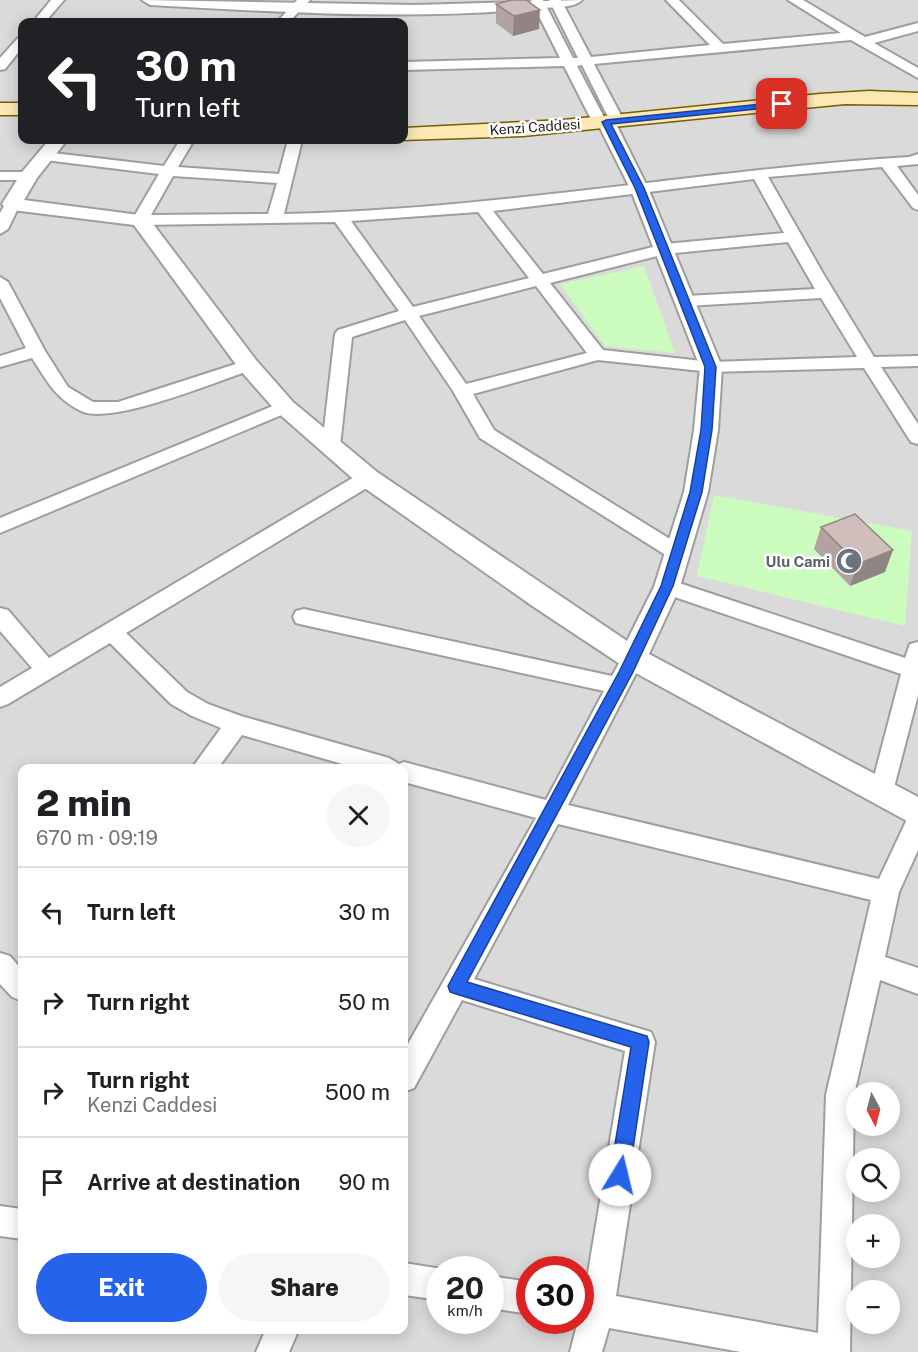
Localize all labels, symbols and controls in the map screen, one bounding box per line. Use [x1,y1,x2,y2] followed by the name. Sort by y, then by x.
[135,41,237,90] text: 30 m
[36,42,114,120] icon: left
[756,78,807,129] pin
[765,87,798,120] icon: arrive
[135,91,241,123] text: Turn left
[489,116,581,138] street label: Kenzi Caddesi
[834,546,864,576] mosque icon: Ulu Cami
[766,553,830,570] place label: Ulu Cami
[36,782,132,824] text: 2 min
[327,784,390,847] button: close
[36,826,158,850] text: 670 m · 09:19
[36,896,69,929] icon: left
[87,899,176,925] text: Turn left
[338,899,390,925] text: 30 m
[36,986,69,1019] icon: right
[87,989,190,1015] text: Turn right
[338,989,390,1015] text: 50 m
[87,1067,190,1093] text: Turn right
[36,1076,69,1109] icon: right
[325,1079,390,1105] text: 500 m
[846,1082,900,1136] north arrow
[846,1082,900,1334] map controls
[87,1093,217,1117] text: Kenzi Caddesi
[588,1143,652,1207] position arrow
[846,1148,900,1202] button: search
[36,1166,69,1199] icon: arrive
[87,1169,300,1195] text: Arrive at destination
[339,1169,390,1195] text: 90 m
[846,1214,900,1268] button: +
[36,1253,207,1322] button: Exit
[219,1253,390,1322] button: Share
[516,1256,594,1334] speed limit sign: 30
[446,1270,484,1306] text: 20
[846,1280,900,1334] button: −
[447,1302,483,1319] text: km/h

